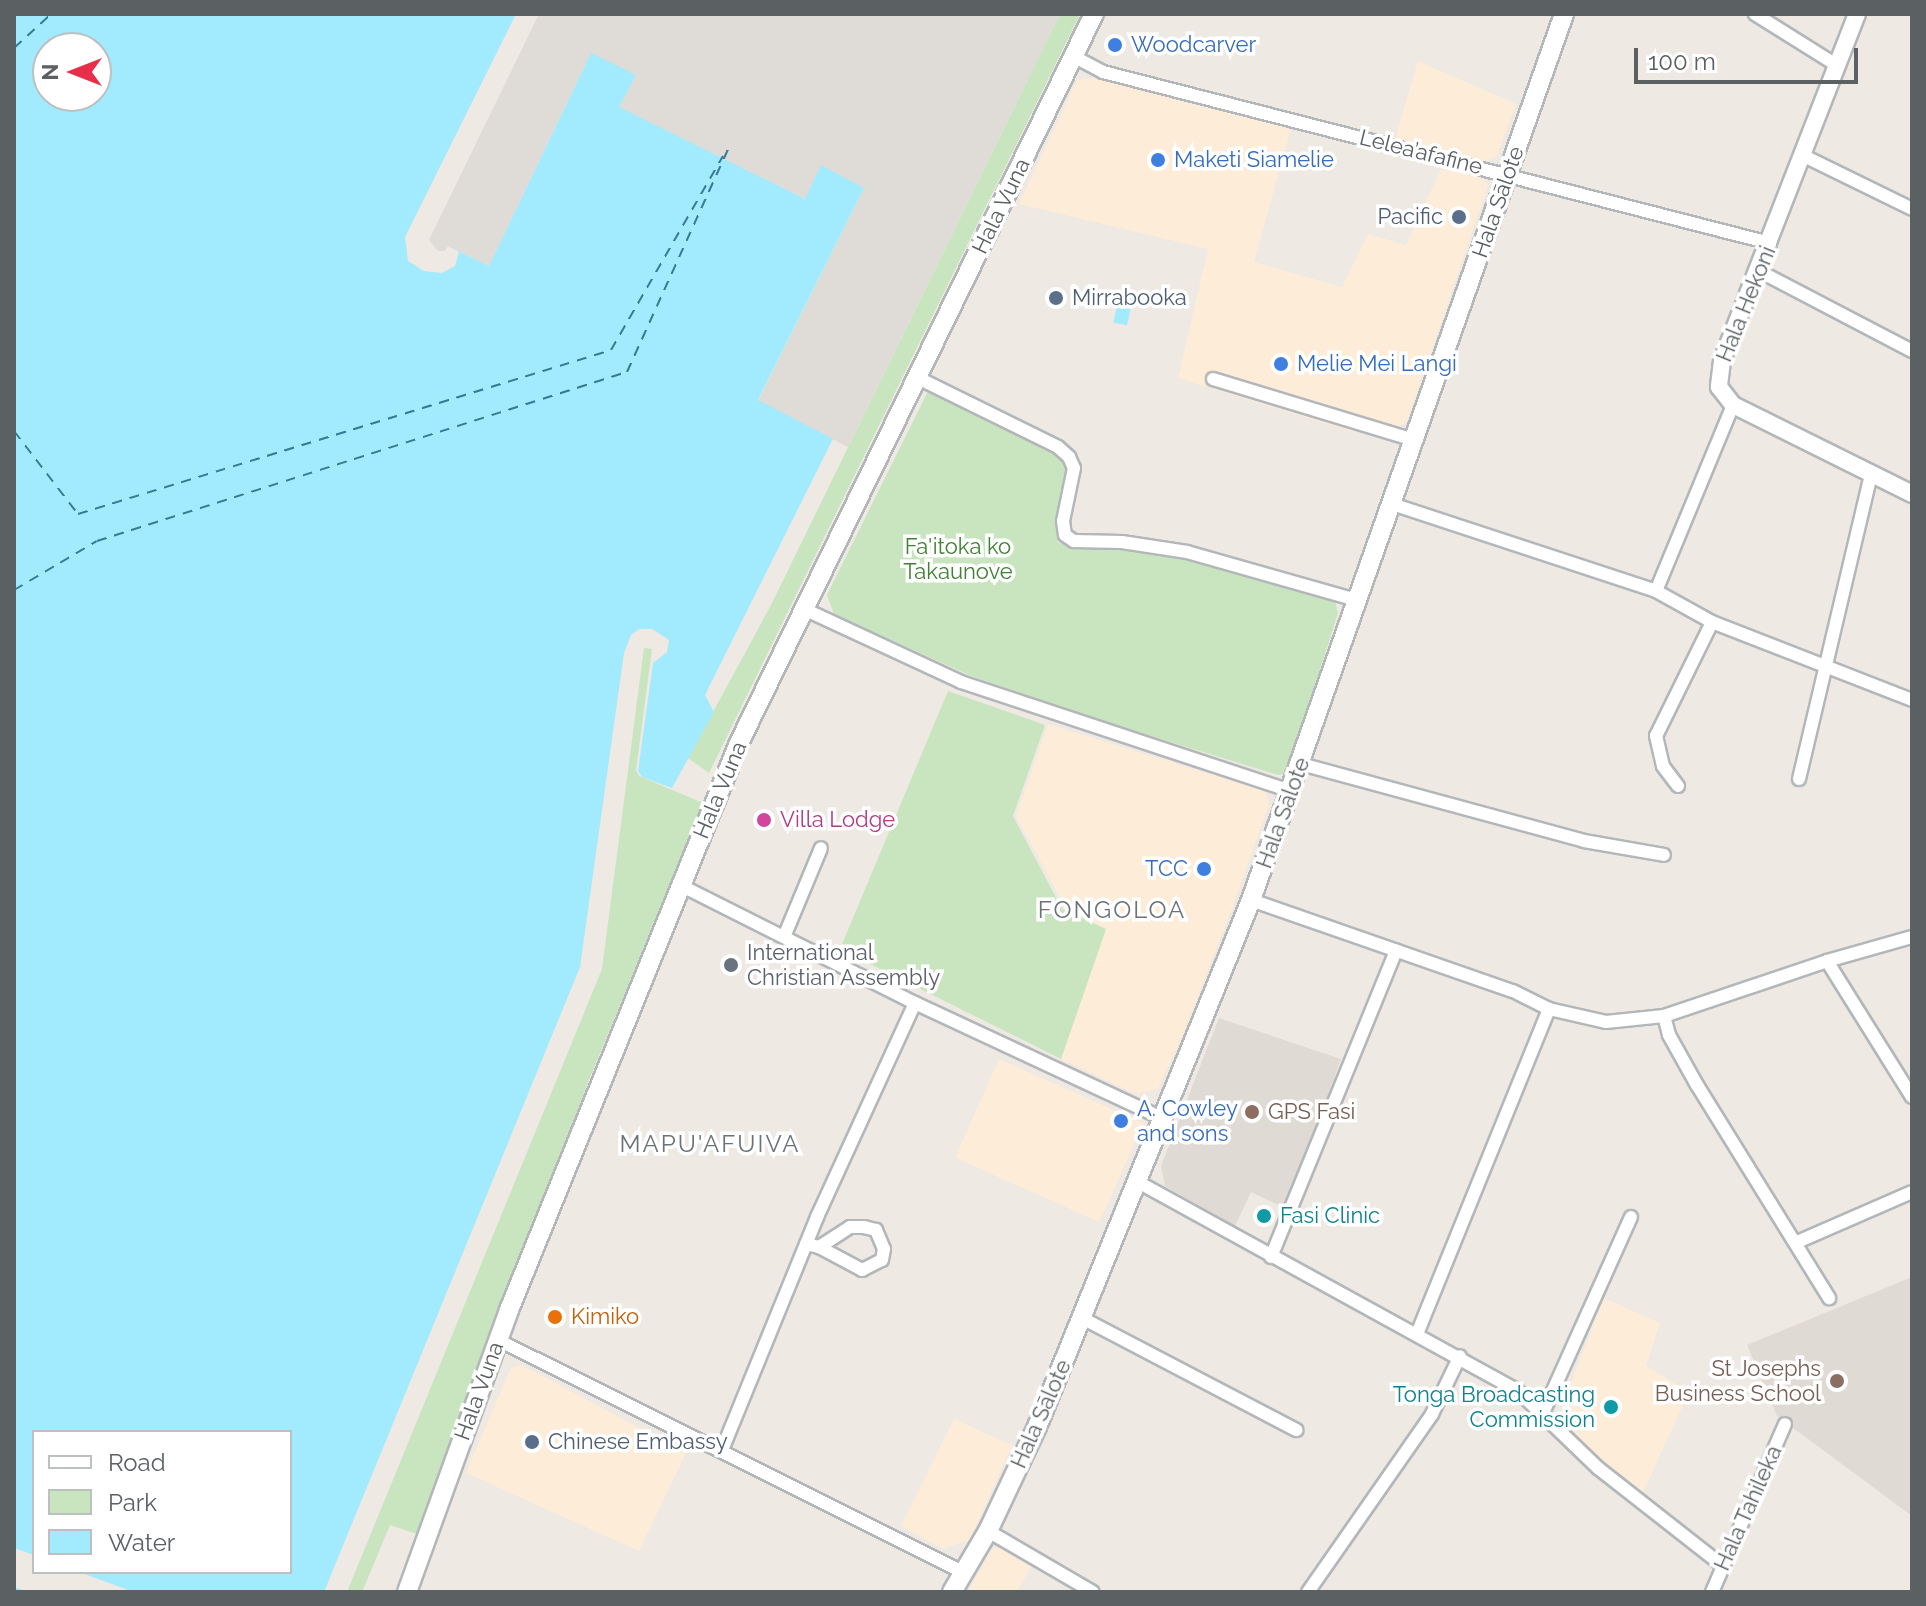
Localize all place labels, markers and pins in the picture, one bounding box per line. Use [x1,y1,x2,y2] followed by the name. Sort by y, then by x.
[1131,32,1256,58] place label: Woodcarver
[1106,36,1124,54] marker: Woodcarver
[1174,147,1334,173] place label: Maketi Siamelie
[1149,151,1167,169] marker: Maketi Siamelie
[1377,204,1443,230] place label: Pacific
[1450,208,1468,226] marker: Pacific
[1072,285,1187,311] place label: Mirrabooka
[1047,289,1065,307] marker: Mirrabooka
[1297,351,1457,377] place label: Melie Mei Langi
[1272,355,1290,373] marker: Melie Mei Langi
[780,807,895,833] place label: Villa Lodge
[755,811,773,829] marker: Villa Lodge
[1145,856,1188,882] place label: TCC
[1195,860,1213,878] marker: TCC
[747,939,941,990] place label: International Christian Assembly
[722,956,740,974] marker: International Christian Assembly
[1137,1095,1238,1146] place label: A. Cowley and sons
[1268,1099,1355,1125] place label: GPS Fasi
[1243,1103,1261,1121] marker: GPS Fasi
[1112,1112,1130,1130] marker: A. Cowley and sons
[1280,1203,1380,1229] place label: Fasi Clinic
[1255,1207,1273,1225] marker: Fasi Clinic
[571,1304,639,1330] place label: Kimiko
[546,1308,564,1326] marker: Kimiko
[1655,1355,1821,1406] place label: St Josephs Business School
[1828,1372,1846,1390] marker: St Josephs Business School
[1393,1381,1595,1432] place label: Tonga Broadcasting Commission
[1602,1398,1620,1416] marker: Tonga Broadcasting Commission
[548,1429,728,1455] place label: Chinese Embassy
[523,1433,541,1451] marker: Chinese Embassy

